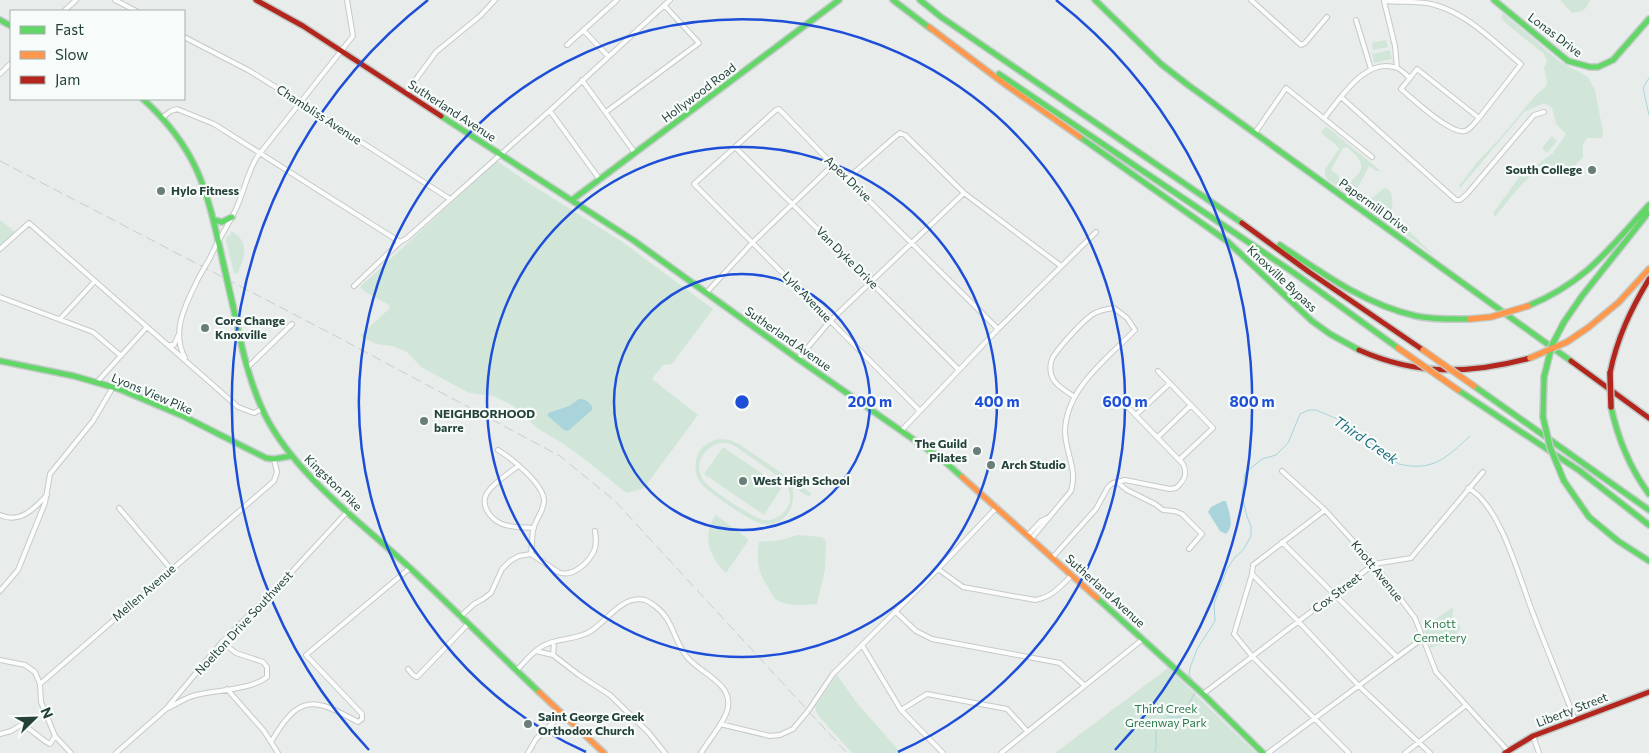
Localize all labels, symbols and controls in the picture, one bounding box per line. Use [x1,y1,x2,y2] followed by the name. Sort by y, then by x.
[1526,9,1585,59] street label: Lonas Drive
[10,10,185,100] legend
[55,20,84,38] text: Fast
[55,45,88,63] text: Slow
[658,60,738,125] street label: Hollywood Road
[55,70,80,88] text: Jam
[406,76,499,144] street label: Sutherland Avenue
[275,82,365,147] street label: Chambliss Avenue
[822,153,875,204] street label: Apex Drive
[1505,162,1582,176] place label: South College
[1586,164,1598,176] marker: South College
[1337,175,1412,235] street label: Papermill Drive
[171,183,239,197] place label: Hylo Fitness
[155,185,167,197] marker: Hylo Fitness
[814,223,882,291] street label: Van Dyke Drive
[1245,242,1320,314] street label: Knoxville Bypass
[780,268,835,324] street label: Lyle Avenue
[743,303,834,373] street label: Sutherland Avenue
[215,313,285,341] place label: Core Change Knoxville
[199,322,211,334] marker: Core Change Knoxville
[110,370,195,417] street label: Lyons View Pike
[848,392,892,410] text: 200 m
[974,392,1020,410] text: 400 m
[1102,392,1148,410] text: 600 m
[1229,392,1275,410] text: 800 m
[733,393,751,411] centre of rings
[434,406,535,434] place label: NEIGHBORHOOD barre
[1331,412,1402,468] water label: Third Creek
[418,415,430,427] marker: NEIGHBORHOOD barre
[914,436,967,464] place label: The Guild Pilates
[971,445,983,457] marker: The Guild Pilates
[302,451,365,513] street label: Kingston Pike
[1001,457,1066,471] place label: Arch Studio
[985,459,997,471] marker: Arch Studio
[753,473,850,487] place label: West High School
[737,475,749,487] marker: West High School
[1349,537,1407,604] street label: Knott Avenue
[1063,551,1148,630] street label: Sutherland Avenue
[109,561,178,624] street label: Mellen Avenue
[192,567,295,677] street label: Noelton Drive Southwest
[1309,569,1364,615] street label: Cox Street
[1413,616,1467,644] park label: Knott Cemetery
[1534,689,1609,729] street label: Liberty Street
[10,693,60,743] north arrow
[1125,701,1208,729] park label: Third Creek Greenway Park
[38,705,57,721] text: N
[538,709,645,737] place label: Saint George Greek Orthodox Church
[522,718,534,730] marker: Saint George Greek Orthodox Church

